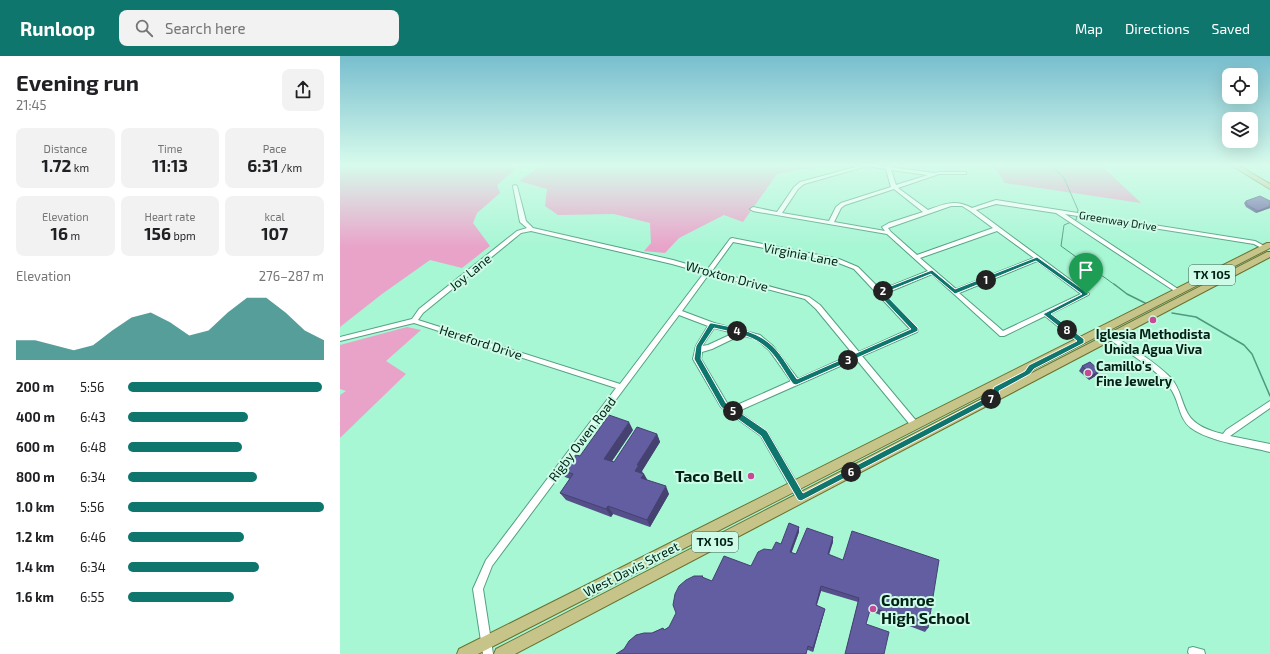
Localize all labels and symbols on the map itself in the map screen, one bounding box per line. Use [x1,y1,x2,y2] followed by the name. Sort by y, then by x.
[1078,208,1158,233] street label: Greenway Drive
[762,239,840,269] street label: Virginia Lane
[446,250,494,294] street label: Joy Lane
[1069,253,1103,294] pin
[684,257,770,295] street label: Wroxton Drive
[1189,265,1235,285] road number: TX 105
[976,270,996,290] pin: 1
[873,281,893,301] pin: 2
[1148,315,1158,325] marker: Iglesia Methodista Unida Agua Viva
[1057,320,1077,340] pin: 8
[438,321,524,363] street label: Hereford Drive
[727,321,747,341] pin: 4
[1096,326,1210,357] place label: Iglesia Methodista Unida Agua Viva
[838,350,858,370] pin: 3
[1096,358,1173,389] place label: Camillo's Fine Jewelry
[1083,368,1093,378] marker: Camillo's Fine Jewelry
[981,389,1001,409] pin: 7
[545,393,619,485] street label: Rigby Owen Road
[723,401,743,421] pin: 5
[841,462,861,482] pin: 6
[675,466,744,485] place label: Taco Bell
[746,471,756,481] marker: Taco Bell
[692,532,738,552] road number: TX 105
[581,538,681,600] street label: West Davis Street
[881,590,971,627] place label: Conroe High School
[868,604,878,614] marker: Conroe High School

